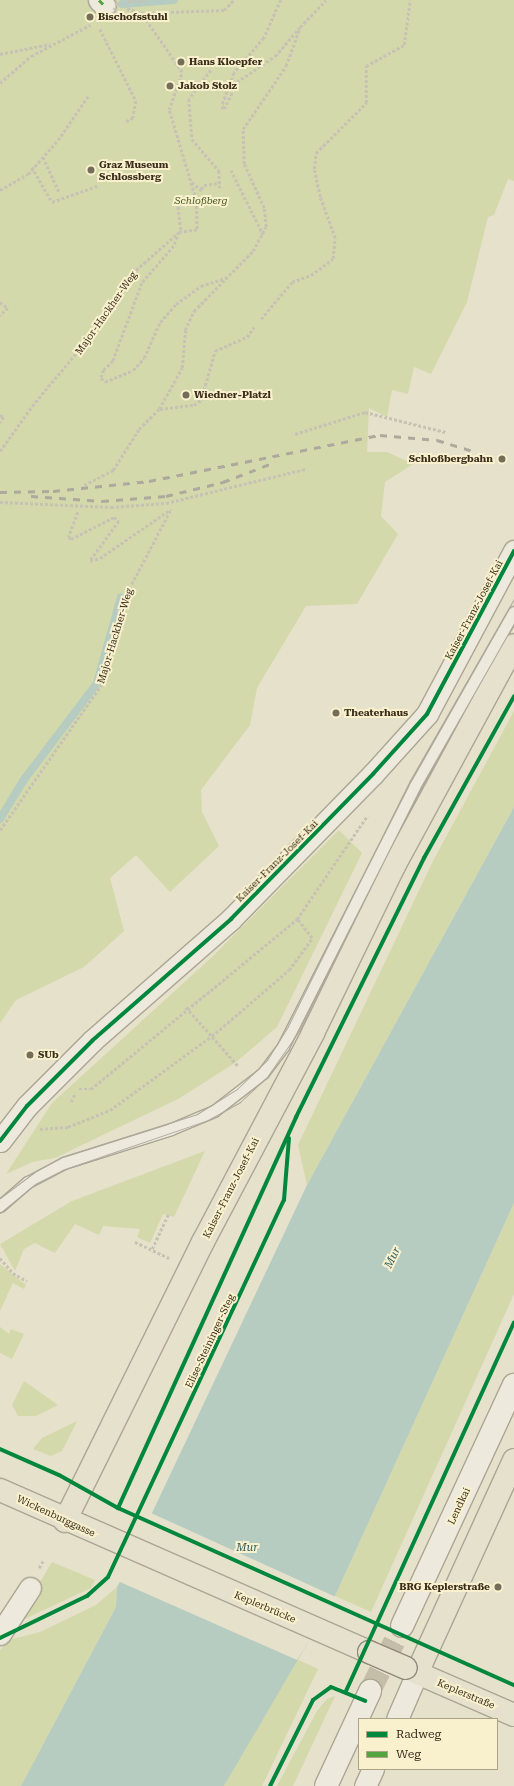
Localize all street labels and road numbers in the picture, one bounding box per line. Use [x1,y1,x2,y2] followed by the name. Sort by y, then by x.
[73,269,139,357] street label: Major-Hackher-Weg
[443,558,505,662] street label: Kaiser-Franz-Josef-Kai
[95,587,135,685] street label: Major-Hackher-Weg
[233,817,321,905] street label: Kaiser-Franz-Josef-Kai
[200,1136,262,1240] street label: Kaiser-Franz-Josef-Kai
[183,1292,237,1390] street label: Elise-Steininger-Steg
[445,1486,473,1526] street label: Lendkai
[15,1493,97,1539] street label: Wickenburggasse
[232,1589,298,1625] street label: Keplerbrücke
[435,1676,497,1712] street label: Keplerstraße

